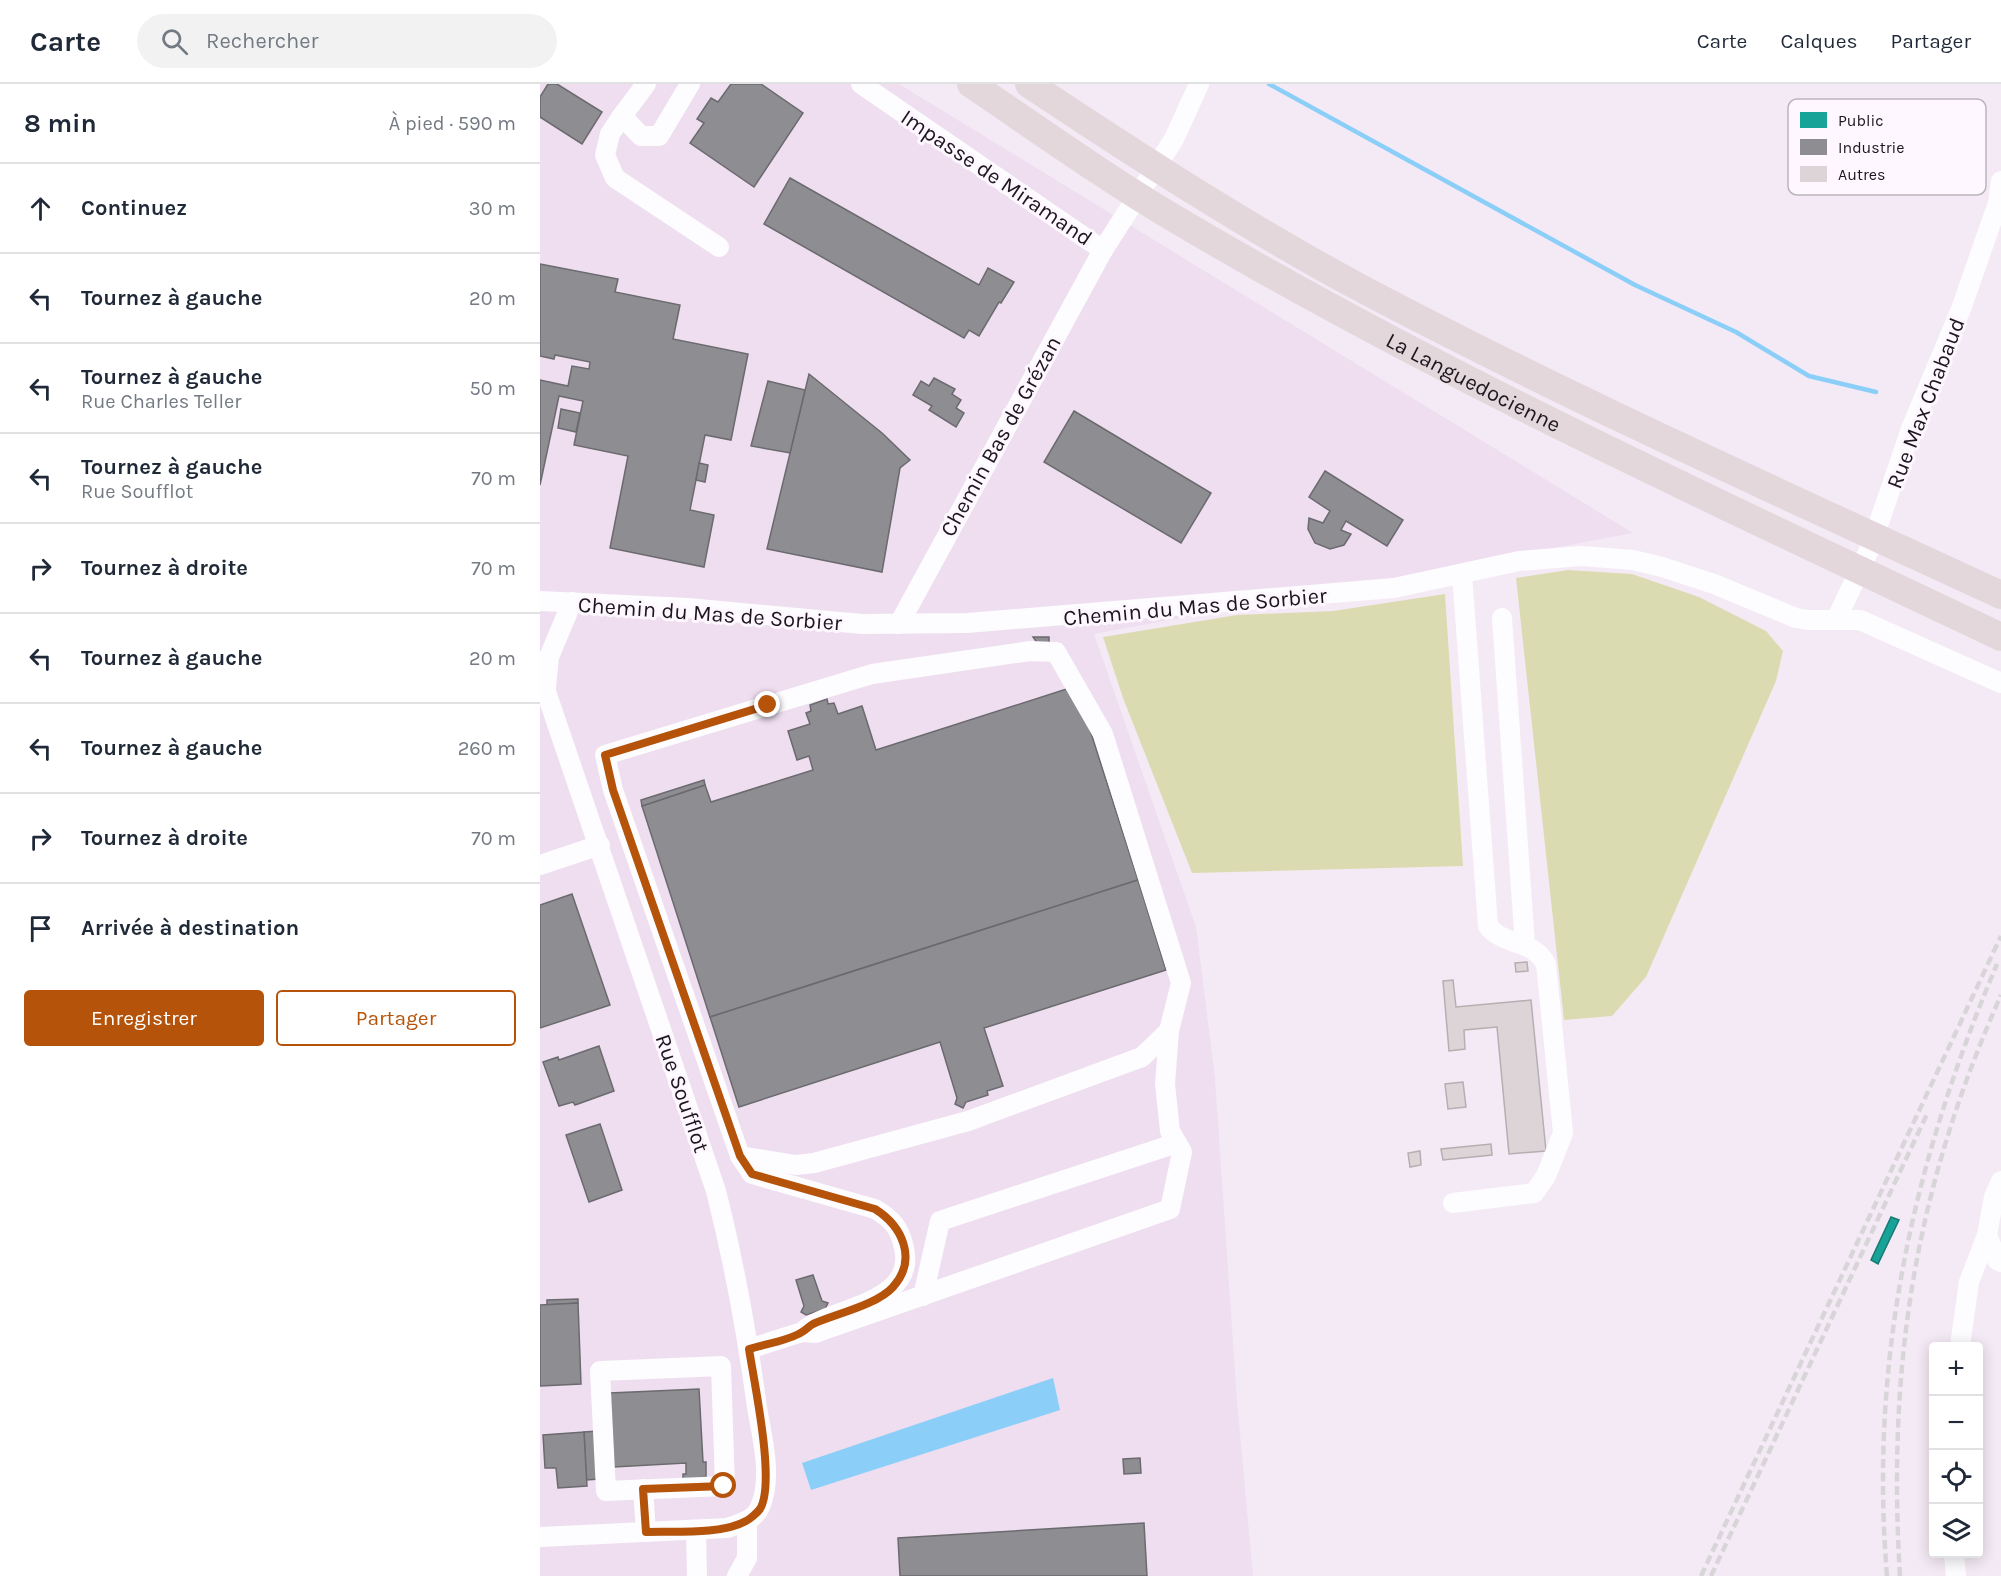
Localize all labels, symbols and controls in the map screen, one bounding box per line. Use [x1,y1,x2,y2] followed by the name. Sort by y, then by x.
[137,14,557,68] search box
[30,25,101,58] text: Carte
[158,25,191,58] icon: search
[206,28,319,54] text: Rechercher
[1697,29,1747,53] text: Carte
[1780,29,1858,53] text: Calques
[1891,29,1971,53] text: Partager
[1788,99,1986,195] legend
[896,104,1097,252] street label: Impasse de Miramand
[24,108,97,139] text: 8 min
[1838,111,1884,130] text: Public
[389,112,516,135] text: À pied · 590 m
[1838,138,1905,157] text: Industrie
[1838,165,1885,184] text: Autres
[24,192,57,225] icon: ahead
[81,195,187,221] text: Continuez
[469,197,516,220] text: 30 m
[24,282,57,315] icon: left
[81,285,262,311] text: Tournez à gauche
[469,287,516,310] text: 20 m
[1881,314,1970,492] street label: Rue Max Chabaud
[1382,327,1565,438] street label: La Languedocienne
[935,332,1067,541] street label: Chemin Bas de Grézan
[81,364,262,390] text: Tournez à gauche
[24,372,57,405] icon: left
[469,377,516,400] text: 50 m
[81,390,242,413] text: Rue Charles Teller
[81,454,262,480] text: Tournez à gauche
[24,462,57,495] icon: left
[471,467,516,490] text: 70 m
[81,480,193,503] text: Rue Soufflot
[24,552,57,585] icon: right
[81,555,248,581] text: Tournez à droite
[471,557,516,580] text: 70 m
[1062,583,1328,631] street label: Chemin du Mas de Sorbier
[577,592,843,636] street label: Chemin du Mas de Sorbier
[24,642,57,675] icon: left
[81,645,262,671] text: Tournez à gauche
[469,647,516,670] text: 20 m
[754,691,780,717] route end
[24,732,57,765] icon: left
[81,735,262,761] text: Tournez à gauche
[458,737,516,760] text: 260 m
[24,822,57,855] icon: right
[81,825,248,851] text: Tournez à droite
[471,827,516,850] text: 70 m
[24,912,57,945] icon: arrive
[81,915,299,941] text: Arrivée à destination
[24,990,264,1046] button: Enregistrer
[276,990,516,1046] button: Partager
[650,1031,714,1156] street label: Rue Soufflot
[1929,1342,1983,1558] map controls
[1929,1342,1983,1396] button: +
[1929,1396,1983,1450] button: −
[1929,1450,1983,1504] button: locate
[710,1472,736,1498] route start
[1929,1504,1983,1558] button: layers

